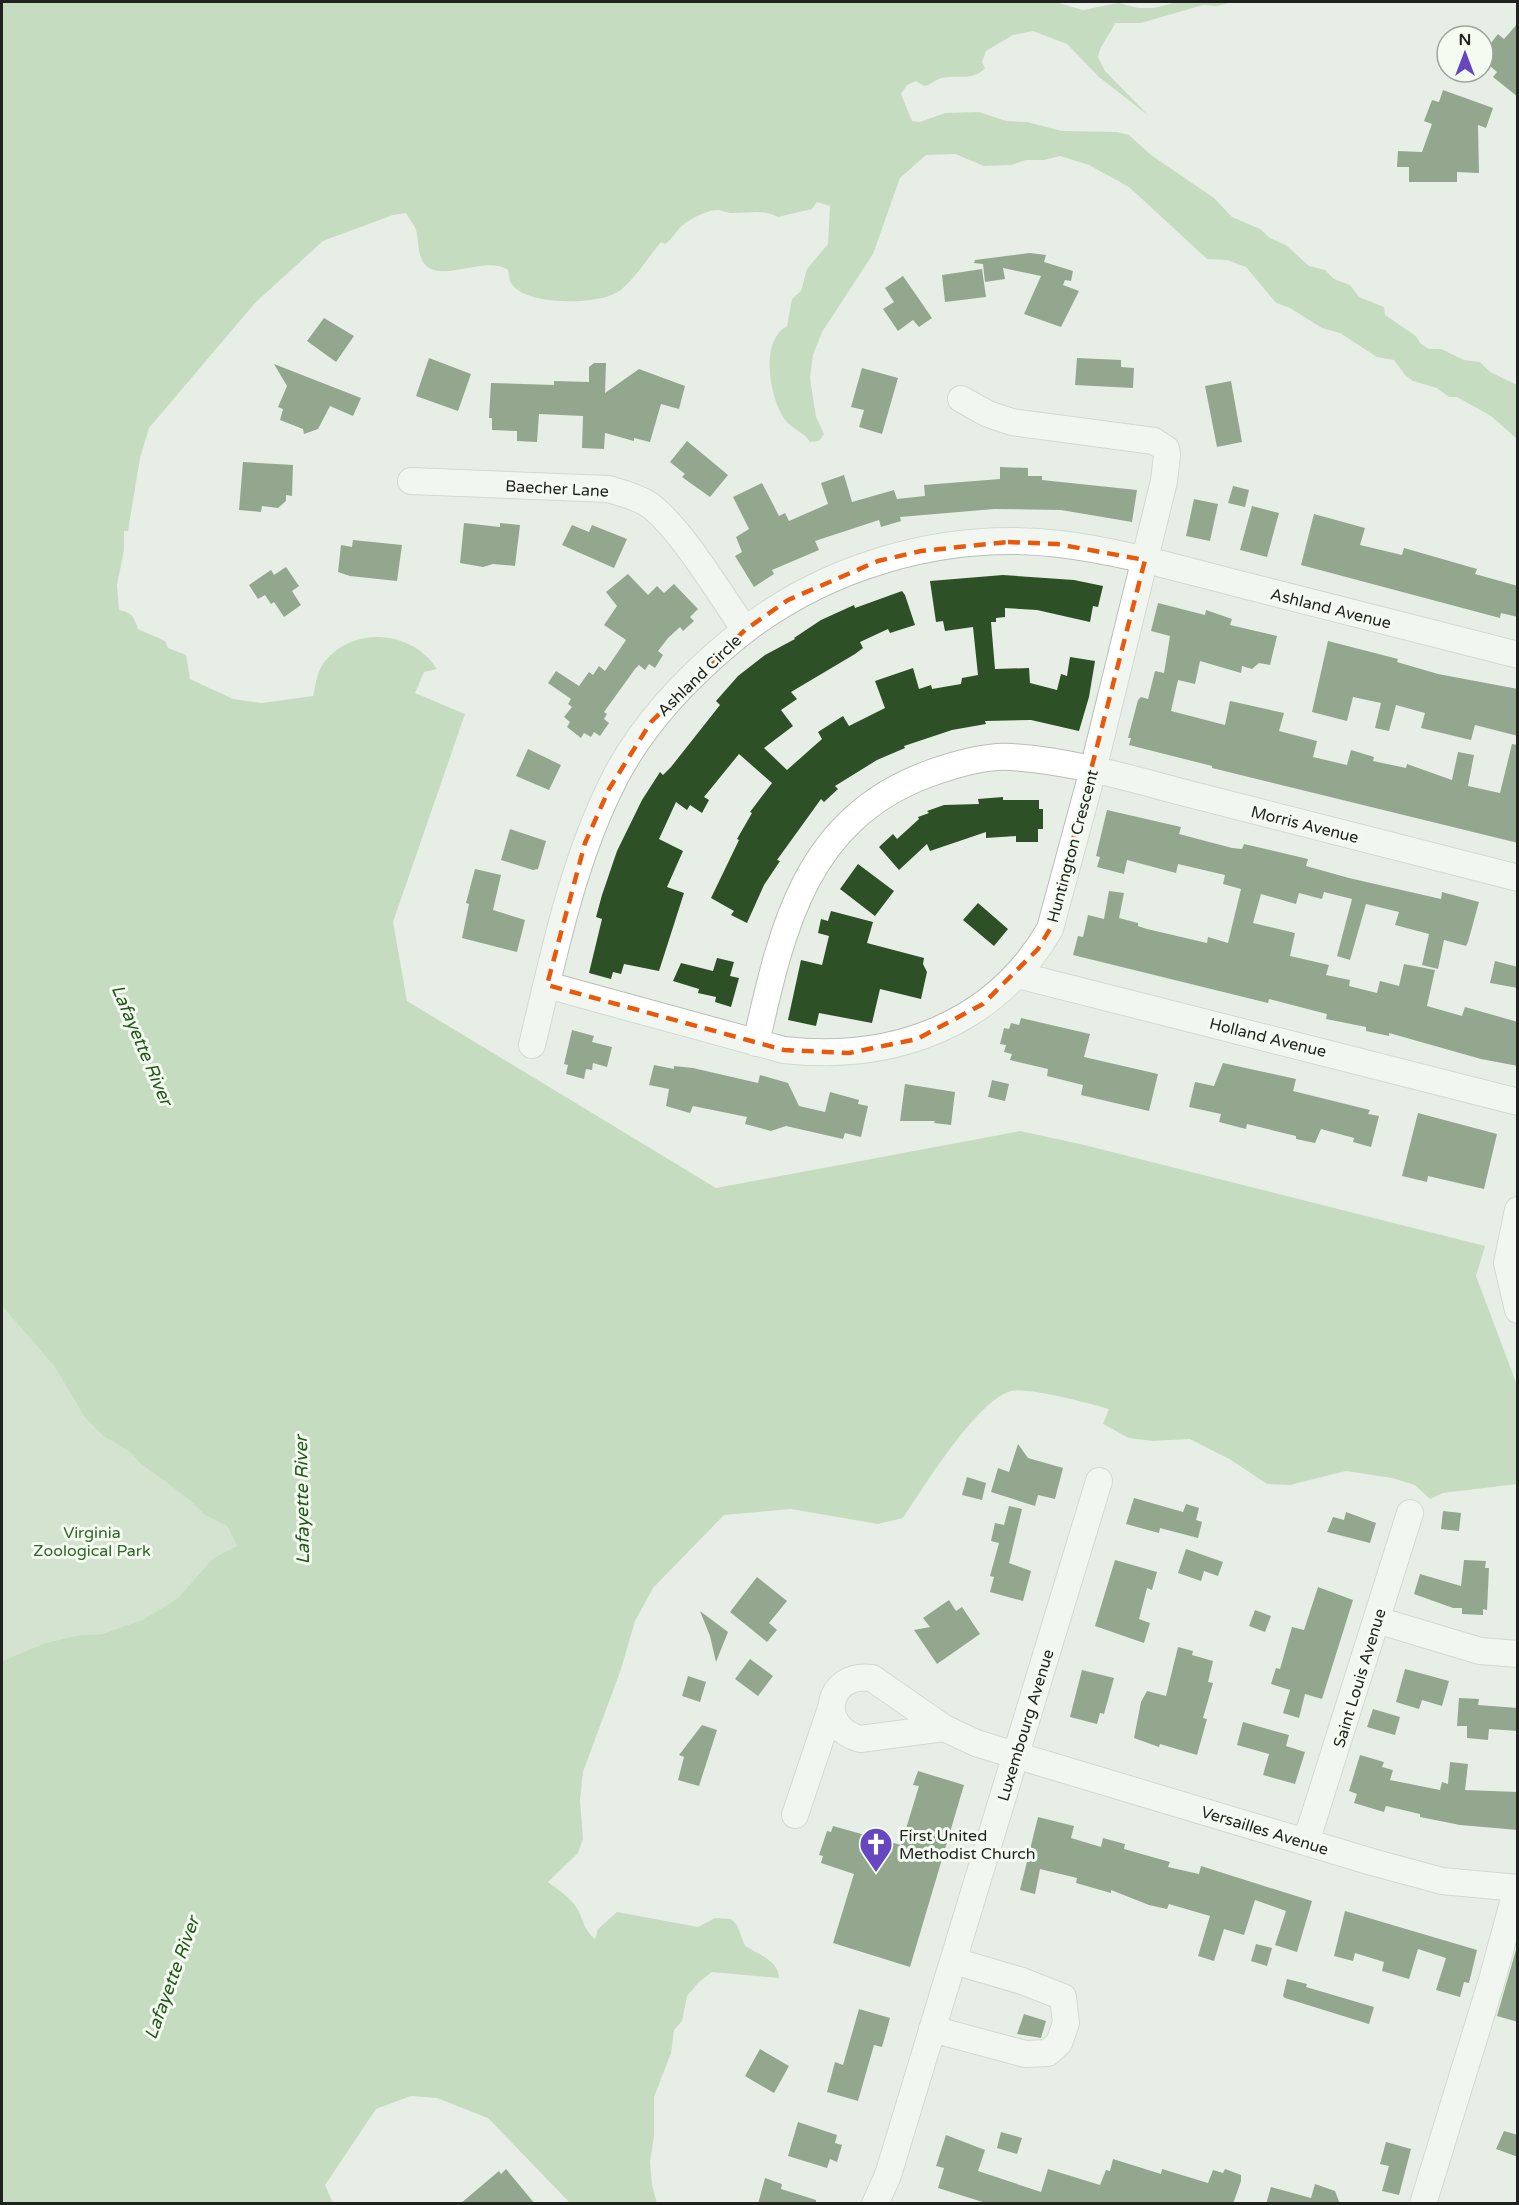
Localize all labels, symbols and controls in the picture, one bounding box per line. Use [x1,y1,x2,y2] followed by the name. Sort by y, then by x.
[1435,24,1495,84] north arrow
[1459,30,1471,50] text: N
[505,476,609,502] street label: Baecher Lane
[1268,584,1393,634] street label: Ashland Avenue
[654,631,746,721] street label: Ashland Circle
[1043,768,1103,925] street label: Huntington Crescent
[1249,802,1361,848] street label: Morris Avenue
[107,981,178,1111] water label: Lafayette River
[1207,1014,1328,1062] street label: Holland Avenue
[290,1433,314,1565] water label: Lafayette River
[33,1523,151,1561] park label: Virginia Zoological Park
[1329,1606,1391,1750] street label: Saint Louis Avenue
[993,1647,1059,1804] street label: Luxembourg Avenue
[1199,1802,1331,1860] street label: Versailles Avenue
[858,1826,894,1873] church icon: First United Methodist Church
[899,1826,1036,1864] place label: First United Methodist Church
[140,1912,205,2042] water label: Lafayette River

